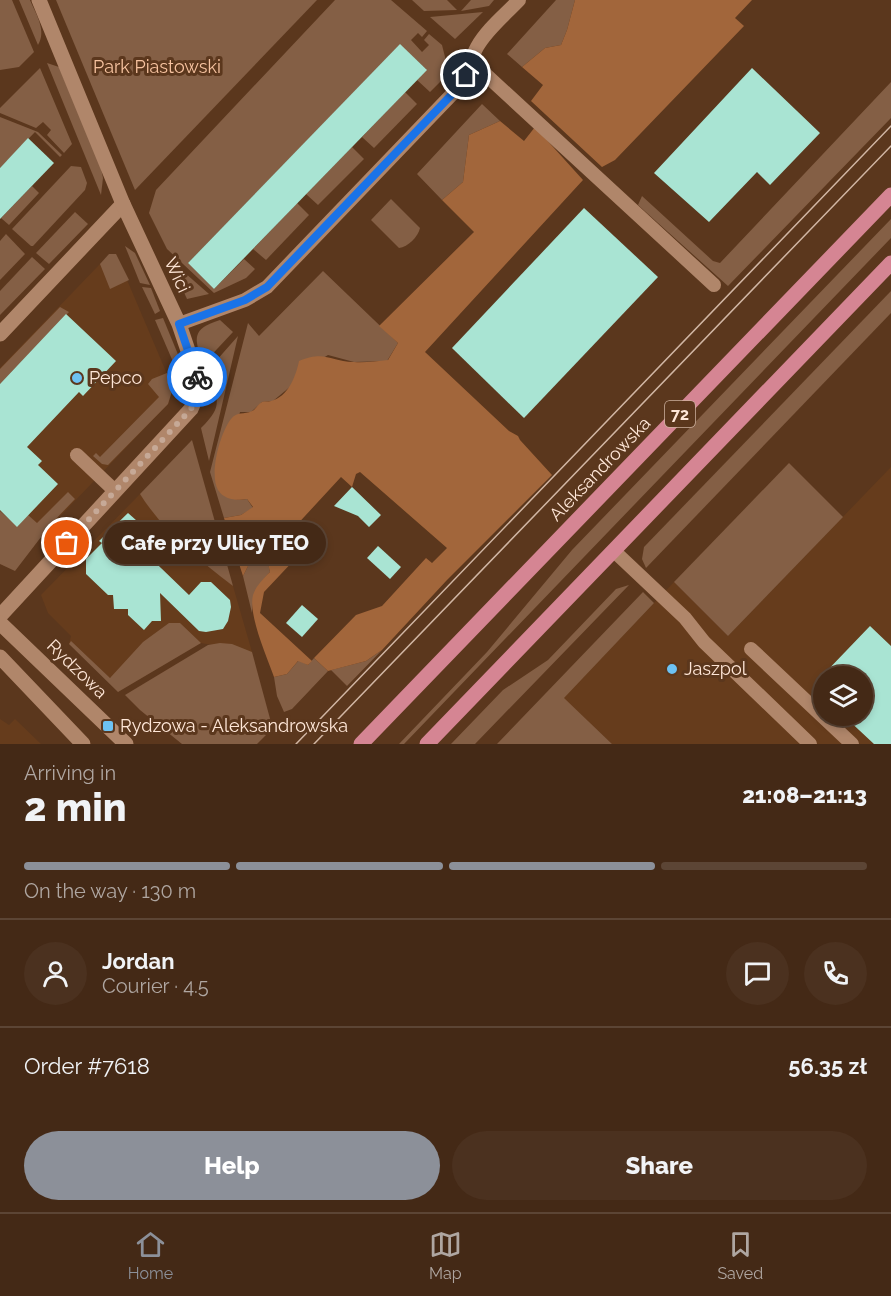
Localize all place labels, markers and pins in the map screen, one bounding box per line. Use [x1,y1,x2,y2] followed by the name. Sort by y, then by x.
[440,49,491,100] pin
[89,367,142,388] place label: Pepco
[70,371,84,385] marker: Pepco
[41,517,92,568] pin
[103,522,325,564] callout: Cafe przy Ulicy TEO
[684,658,747,679] place label: Jaszpol
[665,662,679,676] marker: Jaszpol
[120,715,348,736] place label: Rydzowa - Aleksandrowska
[101,719,115,733] marker: Rydzowa - Aleksandrowska

